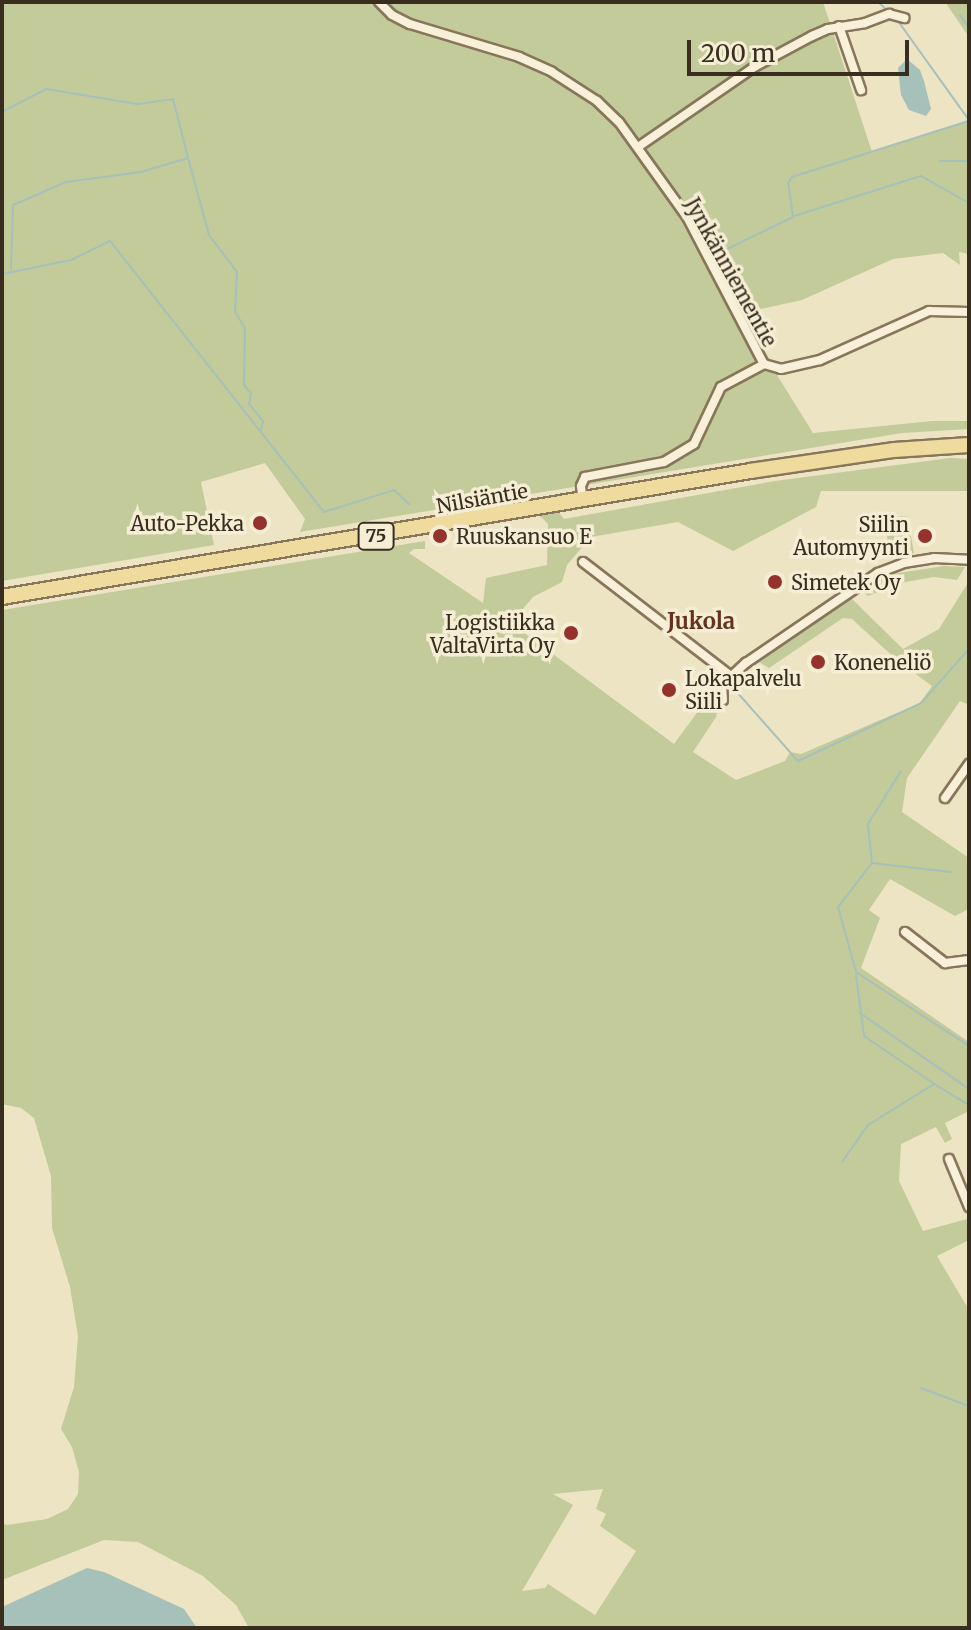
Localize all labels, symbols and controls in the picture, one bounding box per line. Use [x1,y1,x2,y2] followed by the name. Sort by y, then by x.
[691,24,913,74] scale bar
[701,38,775,69] text: 200 m
[680,193,782,351] street label: Jynkänniementie
[434,478,530,518] street label: Nilsiäntie
[131,511,244,535] place label: Auto-Pekka
[793,512,909,559] place label: Siilin Automyynti
[251,514,269,532] marker: Auto-Pekka
[356,522,396,550] road number: 75
[456,524,592,548] place label: Ruuskansuo E
[431,527,449,545] marker: Ruuskansuo E
[916,527,934,545] marker: Siilin Automyynti
[791,570,901,594] place label: Simetek Oy
[766,573,784,591] marker: Simetek Oy
[667,609,735,635] district label: Jukola
[430,610,555,657] place label: Logistiikka ValtaVirta Oy
[562,624,580,642] marker: Logistiikka ValtaVirta Oy
[834,650,931,674] place label: Koneneliö
[809,653,827,671] marker: Koneneliö
[685,666,802,713] place label: Lokapalvelu Siili
[660,681,678,699] marker: Lokapalvelu Siili

